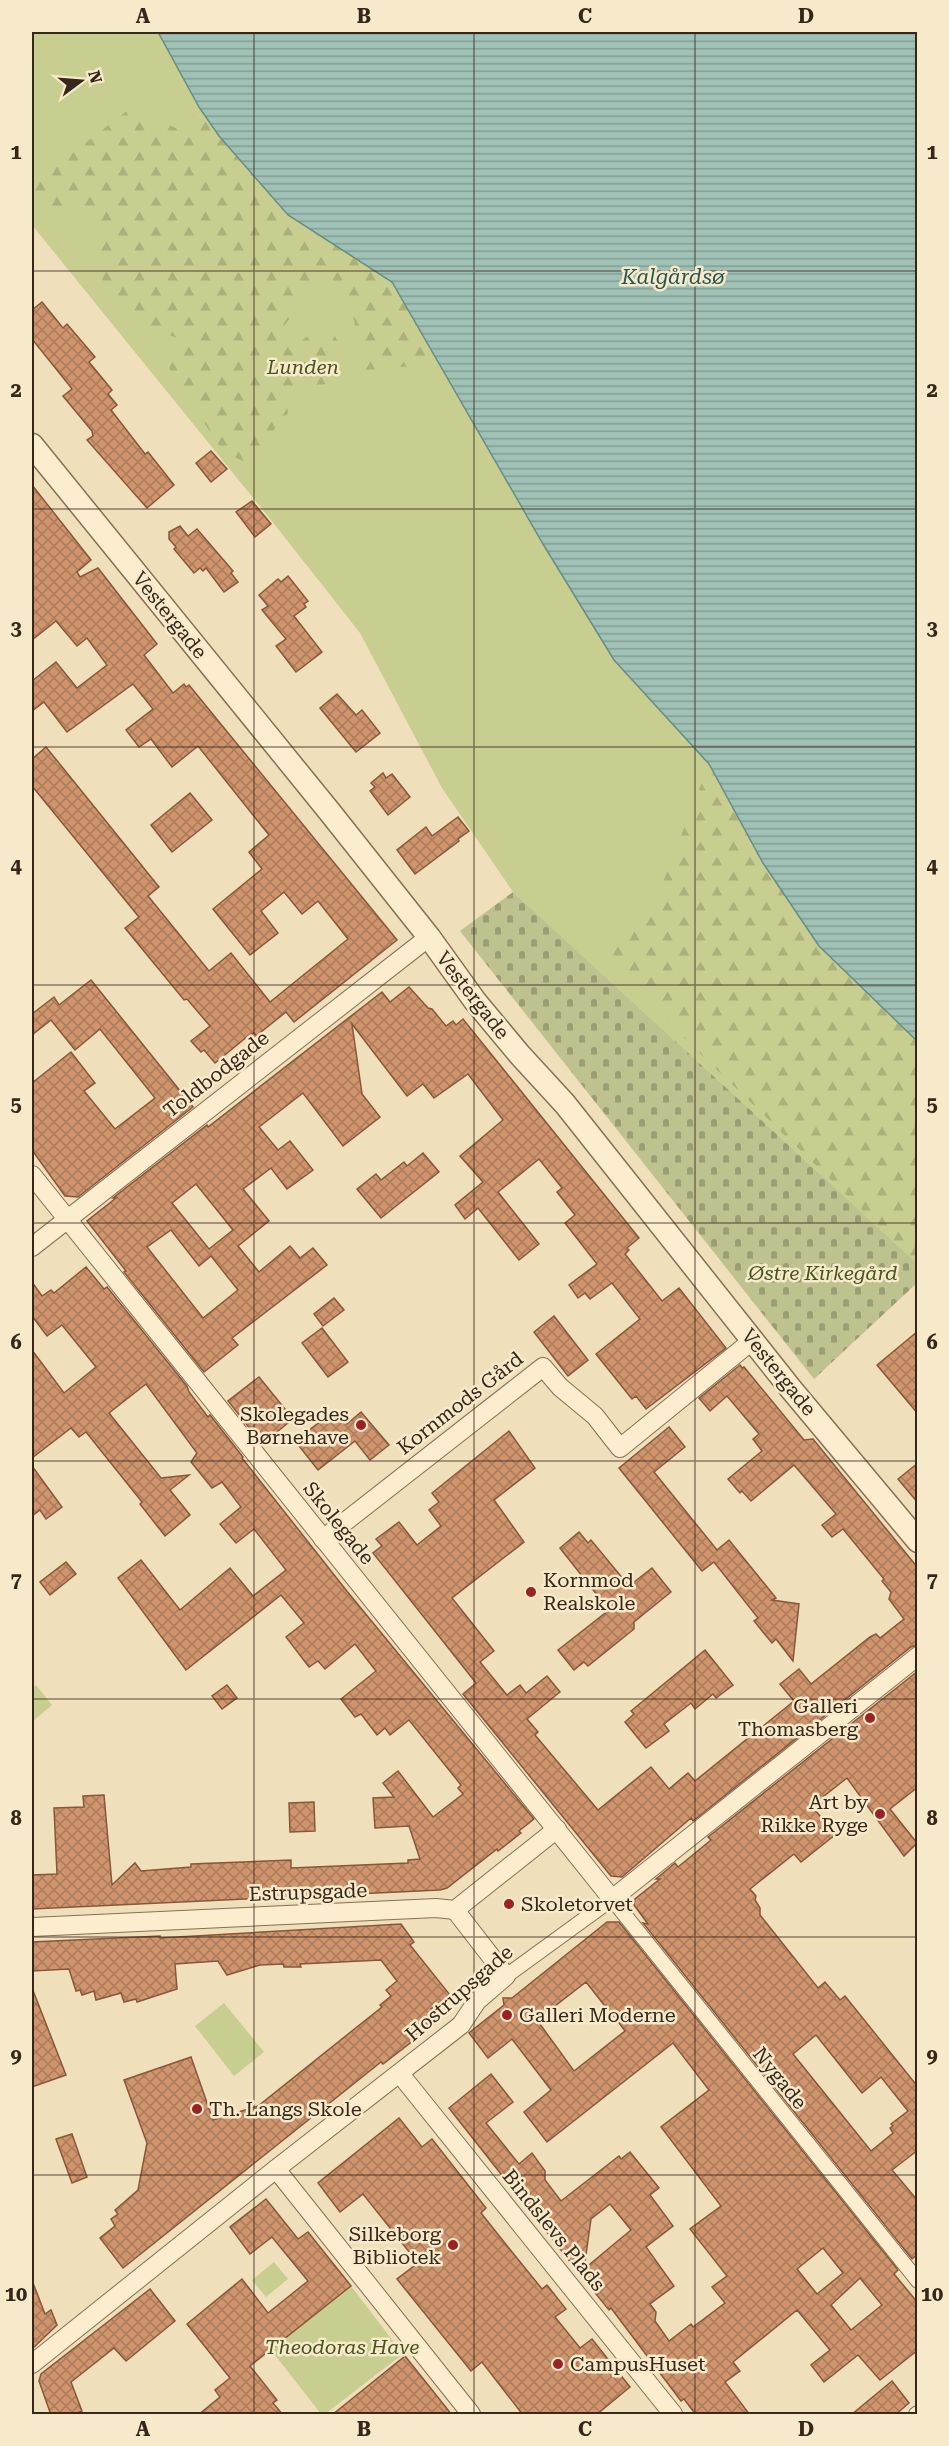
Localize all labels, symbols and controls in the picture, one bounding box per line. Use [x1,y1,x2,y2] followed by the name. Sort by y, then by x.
[136,4,151,28] text: A
[357,4,371,28] text: B
[578,4,592,28] text: C
[798,4,814,28] text: D
[51,51,111,111] north arrow
[84,68,106,86] text: N
[10,140,22,164] text: 1
[926,140,938,164] text: 1
[621,265,726,289] water label: Kalgårdsø
[266,355,339,379] park label: Lunden
[10,378,22,402] text: 2
[926,378,938,402] text: 2
[128,567,212,663] street label: Vestergade
[10,616,22,640] text: 3
[926,616,938,640] text: 3
[10,854,22,878] text: 4
[926,854,938,878] text: 4
[431,946,515,1044] street label: Vestergade
[159,1025,273,1123] street label: Toldbodgade
[10,1092,22,1116] text: 5
[926,1092,938,1116] text: 5
[746,1261,898,1285] park label: Østre Kirkegård
[737,1324,821,1420] street label: Vestergade
[10,1330,22,1354] text: 6
[926,1330,938,1354] text: 6
[392,1346,528,1460] street label: Kornmods Gård
[240,1402,349,1449] place label: Skolegades Børnehave
[354,1418,368,1432] marker: Skolegades Børnehave
[298,1477,380,1569] street label: Skolegade
[10,1568,22,1592] text: 7
[543,1568,636,1615] place label: Kornmod Realskole
[926,1568,938,1592] text: 7
[524,1585,538,1599] marker: Kornmod Realskole
[738,1694,859,1741] place label: Galleri Thomasberg
[863,1711,877,1725] marker: Galleri Thomasberg
[761,1790,868,1837] place label: Art by Rikke Ryge
[10,1806,22,1830] text: 8
[926,1806,938,1830] text: 8
[873,1807,887,1821] marker: Art by Rikke Ryge
[248,1878,368,1906] street label: Estrupsgade
[521,1892,633,1916] place label: Skoletorvet
[502,1897,516,1911] marker: Skoletorvet
[400,1940,518,2046] street label: Hostrupsgade
[519,2003,676,2027] place label: Galleri Moderne
[500,2008,514,2022] marker: Galleri Moderne
[748,2042,812,2114] street label: Nygade
[10,2044,22,2068] text: 9
[926,2044,938,2068] text: 9
[209,2097,362,2121] place label: Th. Langs Skole
[190,2102,204,2116] marker: Th. Langs Skole
[498,2164,610,2296] street label: Bindslevs Plads
[349,2222,442,2269] place label: Silkeborg Bibliotek
[446,2238,460,2252] marker: Silkeborg Bibliotek
[5,2282,27,2306] text: 10
[921,2282,943,2306] text: 10
[265,2335,419,2359] park label: Theodoras Have
[570,2352,706,2376] place label: CampusHuset
[551,2357,565,2371] marker: CampusHuset
[136,2417,151,2441] text: A
[357,2417,371,2441] text: B
[578,2417,592,2441] text: C
[798,2417,814,2441] text: D

